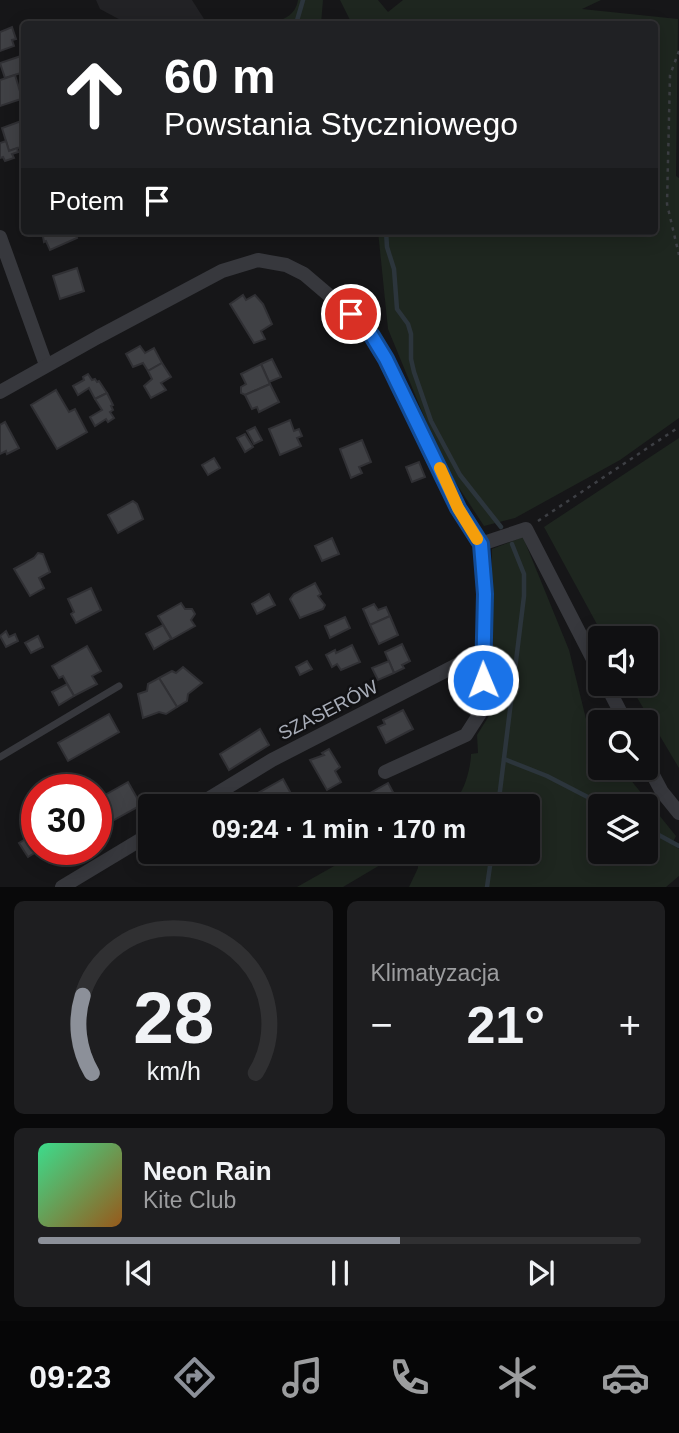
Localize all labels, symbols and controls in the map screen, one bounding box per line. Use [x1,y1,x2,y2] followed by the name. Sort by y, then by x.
[49,49,140,140] icon: ahead
[164,49,276,103] text: 60 m
[164,106,518,142] text: Powstania Styczniowego
[138,182,176,220] icon: arrive
[49,186,124,216] text: Potem
[321,284,381,344] pin
[332,295,370,333] icon: arrive
[588,626,658,864] map controls
[588,626,658,696] button: sound
[446,643,520,717] position arrow
[275,676,381,744] street label: SZASERÓW
[588,710,658,780] button: search
[21,774,112,865] speed limit sign: 30
[588,794,658,864] button: layers
[212,814,466,844] text: 09:24 · 1 min · 170 m
[371,960,500,986] text: Klimatyzacja
[133,978,214,1059] text: 28
[466,996,545,1054] text: 21°
[371,1004,393,1046] text: −
[619,1004,641,1046] text: +
[146,1057,200,1085] text: km/h
[143,1156,272,1186] text: Neon Rain
[143,1187,236,1213] text: Kite Club
[120,1254,158,1292] icon: previous
[321,1254,359,1292] icon: pause
[522,1254,560,1292] icon: next
[170,1353,219,1402] icon: directions
[278,1353,327,1402] icon: music
[385,1353,434,1402] icon: phone
[493,1353,542,1402] icon: climate
[601,1353,650,1402] icon: car
[29,1359,111,1395] text: 09:23

